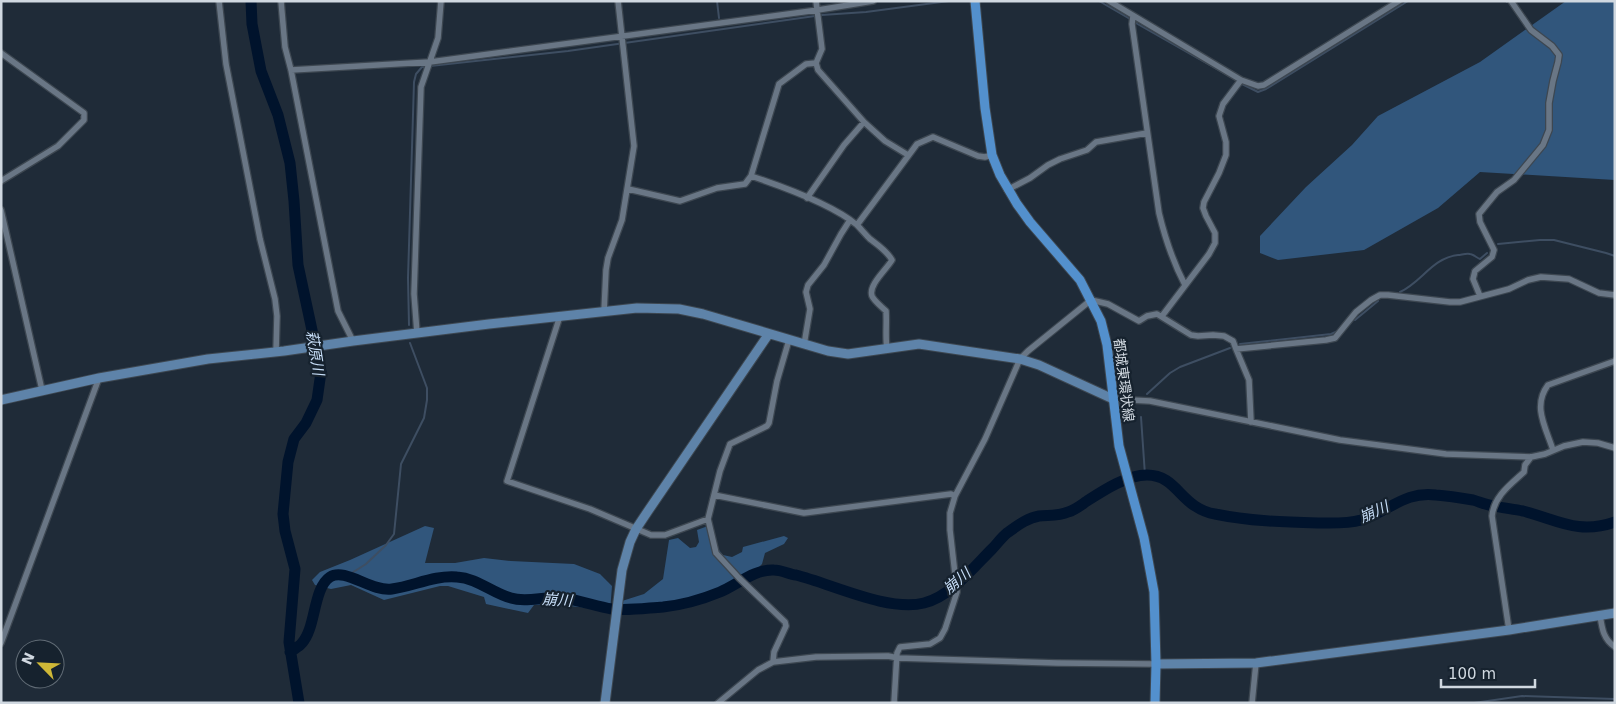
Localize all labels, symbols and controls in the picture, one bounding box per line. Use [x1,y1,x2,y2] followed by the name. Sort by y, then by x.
[303,329,328,379] water label: 萩原川
[1111,337,1137,423] street label: 都城東環状線
[1357,497,1393,526] water label: 崩川
[940,563,976,598] water label: 崩川
[541,590,575,610] water label: 崩川
[15,639,65,689] north arrow
[18,650,38,667] text: N
[1441,656,1535,688] scale bar
[1448,665,1496,683] text: 100 m

